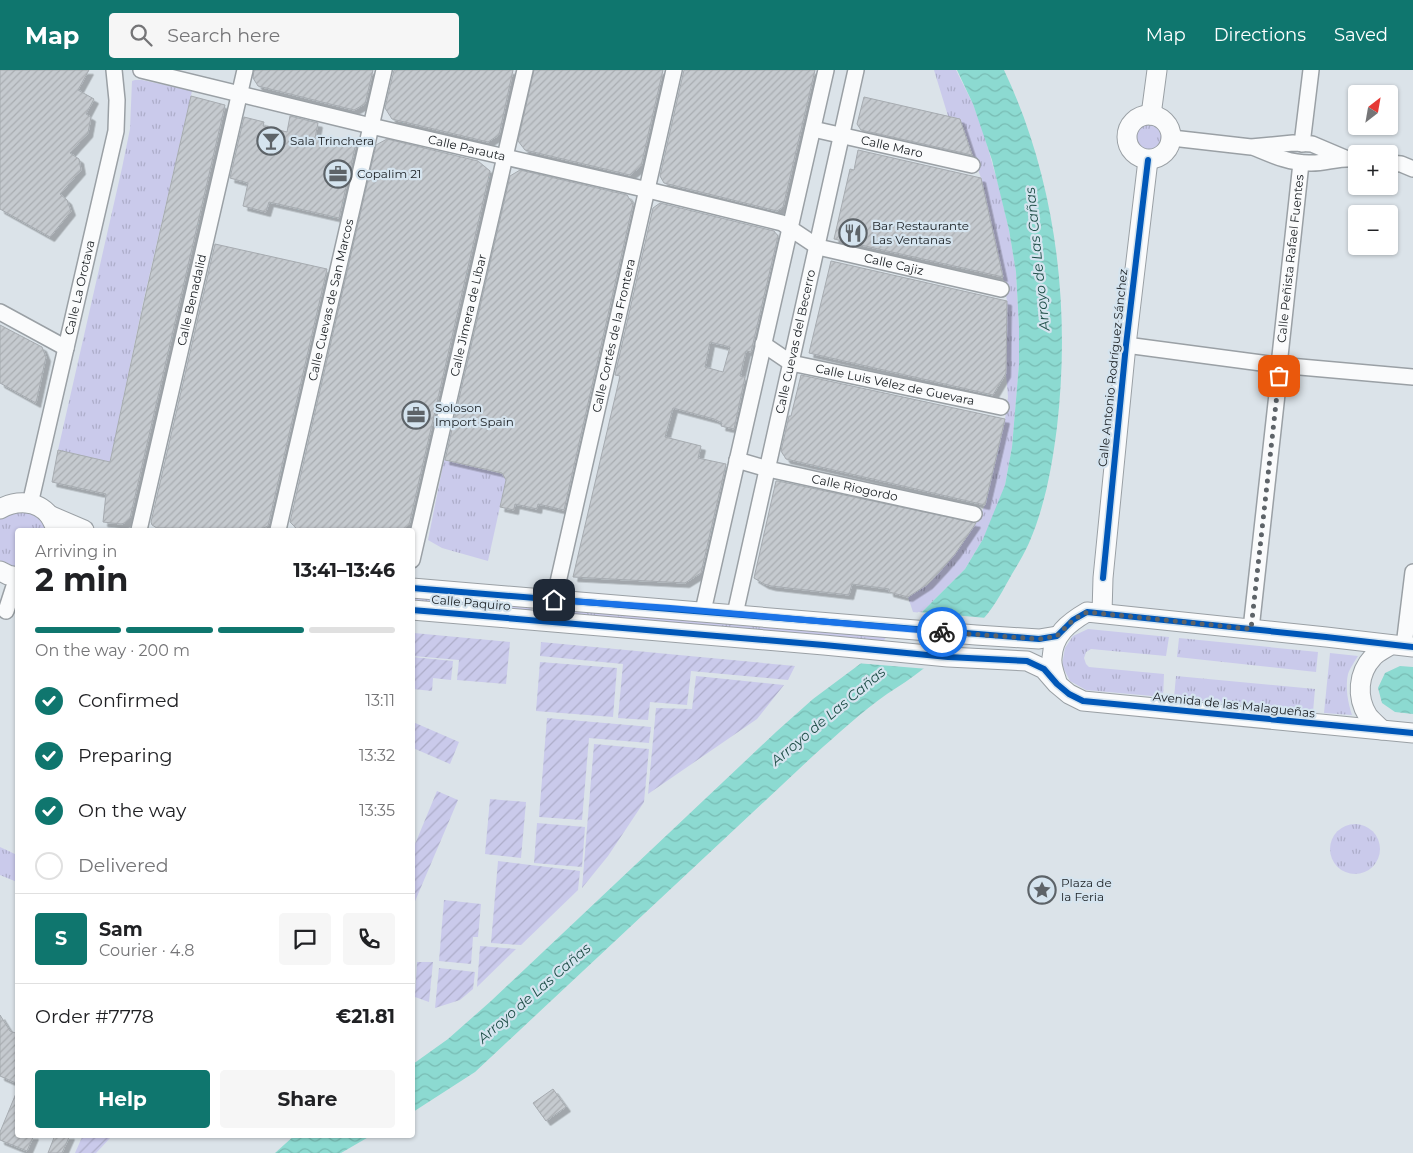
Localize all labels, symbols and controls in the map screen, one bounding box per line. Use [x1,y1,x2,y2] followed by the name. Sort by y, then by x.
[109,13,459,58] search box
[25,21,79,50] text: Map
[127,21,155,49] icon: search
[167,24,280,47] text: Search here
[1146,24,1186,46] text: Map
[1214,24,1306,46] text: Directions
[1334,24,1388,46] text: Saved
[1348,85,1398,135] north arrow
[1348,85,1398,255] map controls
[256,126,286,156] bar icon: Sala Trinchera
[427,131,507,164] street label: Calle Parauta
[860,132,925,161] street label: Calle Maro
[290,133,374,148] place label: Sala Trinchera
[1348,145,1398,195] button: +
[323,159,353,189] office icon: Copalim 21
[357,166,421,181] place label: Copalim 21
[1273,173,1307,343] street label: Calle Peñista Rafael Fuentes
[1020,186,1054,333] water label: Arroyo de Las Cañas
[1348,205,1398,255] button: −
[305,217,356,382] street label: Calle Cuevas de San Marcos
[838,218,868,248] restaurant icon: Bar Restaurante Las Ventanas
[872,218,969,247] place label: Bar Restaurante Las Ventanas
[61,239,98,337] street label: Calle La Orotava
[863,250,925,278] street label: Calle Cajiz
[447,252,489,378] street label: Calle Jimera de Líbar
[174,253,209,347] street label: Calle Benadalid
[589,257,638,414] street label: Calle Cortés de la Frontera
[772,268,818,415] street label: Calle Cuevas del Becerro
[1095,268,1130,468] street label: Calle Antonio Rodríguez Sánchez
[1258,355,1300,397] pin
[814,360,976,408] street label: Calle Luis Vélez de Guevara
[1265,362,1293,390] icon: bag
[401,400,431,430] office icon: Soloson Import Spain
[435,400,514,429] place label: Soloson Import Spain
[810,471,899,504] street label: Calle Riogordo
[35,542,117,561] text: Arriving in
[293,559,395,582] text: 13:41–13:46
[35,560,128,599] text: 2 min
[533,579,575,621] pin
[540,586,568,614] icon: home
[431,592,511,613] street label: Calle Paquiro
[917,607,967,657] courier
[928,618,956,646] icon: bike
[35,641,190,660] text: On the way · 200 m
[766,663,889,770] water label: Arroyo de Las Cañas
[35,687,63,715] icon: check
[78,689,179,712] text: Confirmed
[1152,689,1316,720] street label: Avenida de las Malagueñas
[365,691,395,710] text: 13:11
[35,742,63,770] icon: check
[78,744,173,767] text: Preparing
[359,746,395,765] text: 13:32
[35,797,63,825] icon: check
[78,799,186,822] text: On the way
[359,801,395,820] text: 13:35
[78,854,169,877] text: Delivered
[1027,875,1057,905] place icon: Plaza de la Feria
[1061,875,1112,904] place label: Plaza de la Feria
[279,913,331,965] button: chat
[343,913,395,965] button: phone
[99,918,143,941] text: Sam
[55,927,67,950] text: S
[473,939,594,1048] water label: Arroyo de Las Cañas
[99,941,195,960] text: Courier · 4.8
[35,1005,154,1028] text: Order #7778
[336,1005,395,1028] text: €21.81
[35,1070,210,1128] button: Help
[220,1070,395,1128] button: Share

